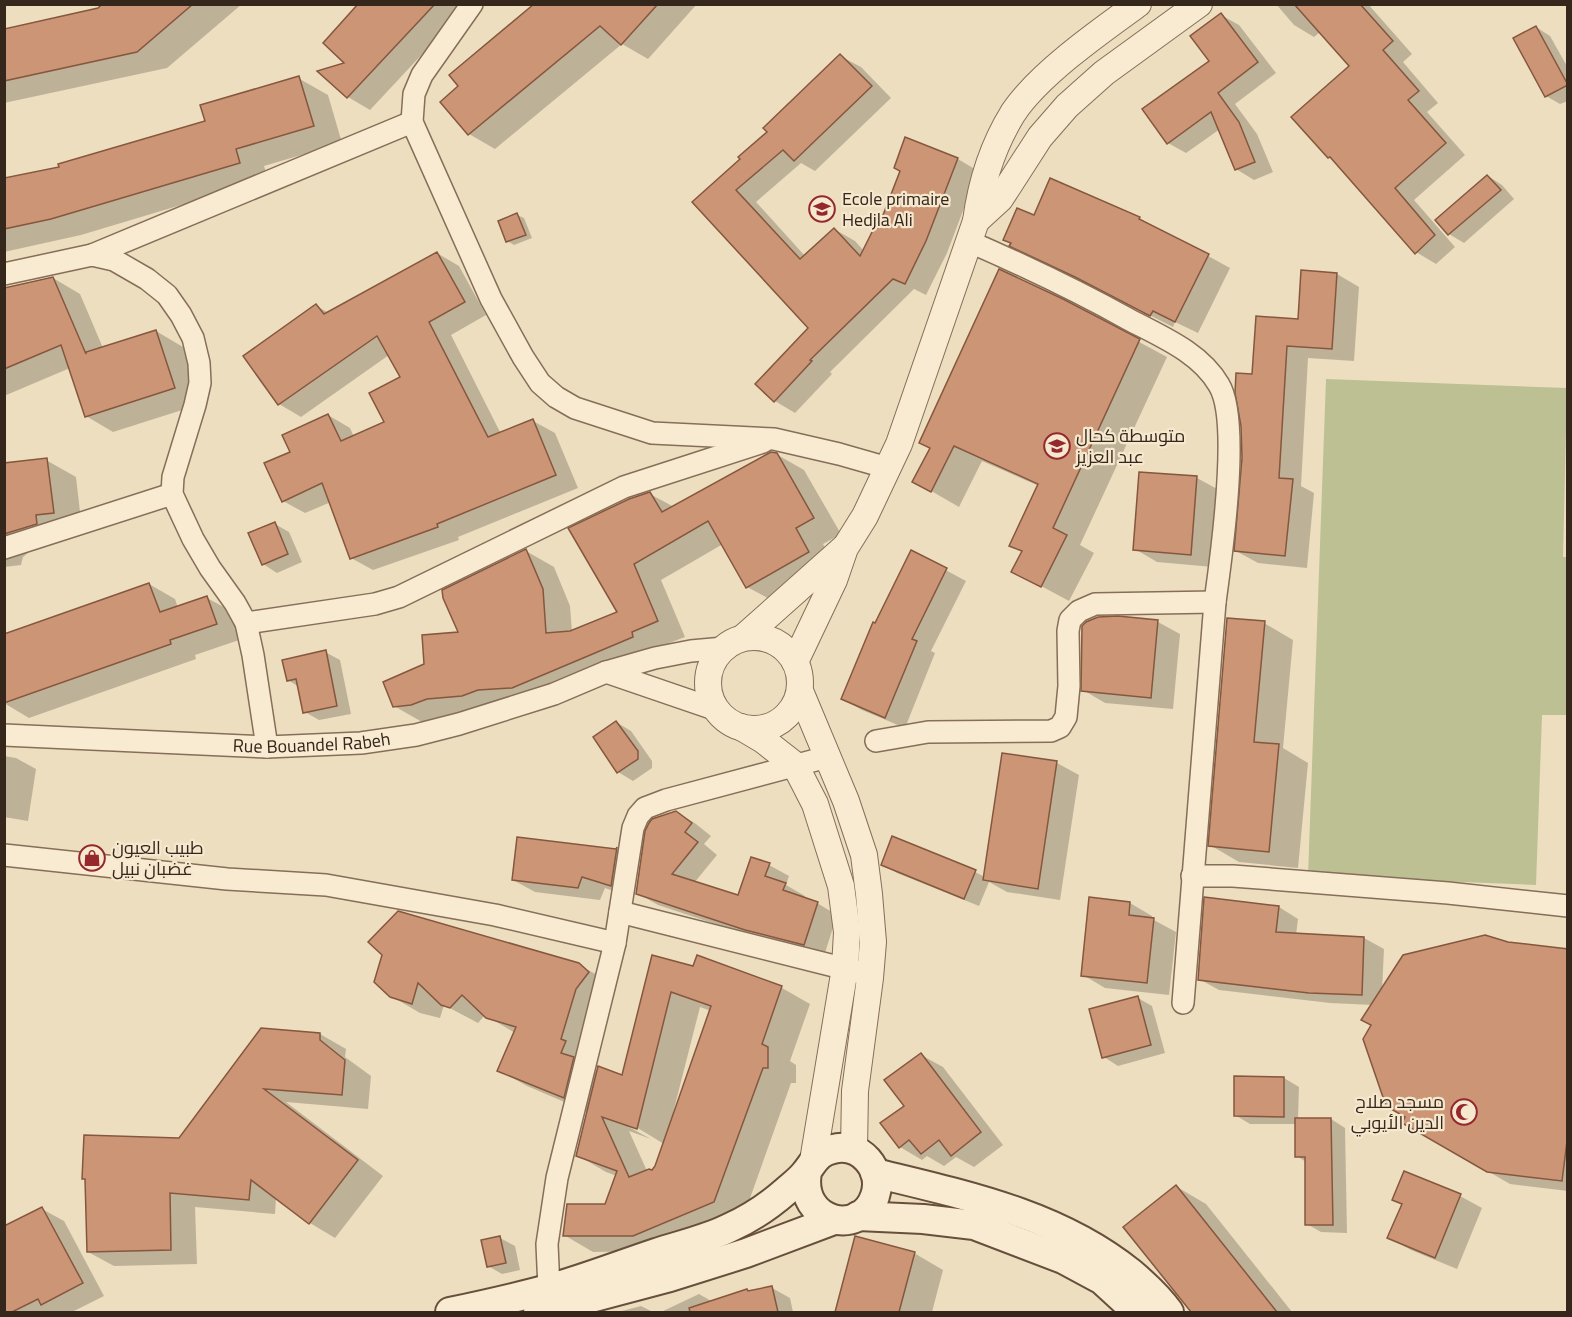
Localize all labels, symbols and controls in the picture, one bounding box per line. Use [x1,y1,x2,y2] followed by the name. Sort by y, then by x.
[842,182,949,236] place label: Ecole primaire Hedjla Ali
[807,194,837,224] school or university icon: Ecole primaire Hedjla Ali
[1075,419,1185,473] place label: متوسطة كحال عبد العزيز
[1042,431,1072,461] school or university icon: متوسطة كحال عبد العزيز
[232,722,393,763] street label: Rue Bouandel Rabeh
[112,831,204,885] place label: طبيب العيون غضبان نبيل
[77,843,107,873] shop icon: طبيب العيون غضبان نبيل
[1351,1085,1444,1139] place label: مسجد صلاح الدين الأيوبي
[1449,1097,1479,1127] mosque icon: مسجد صلاح الدين الأيوبي

